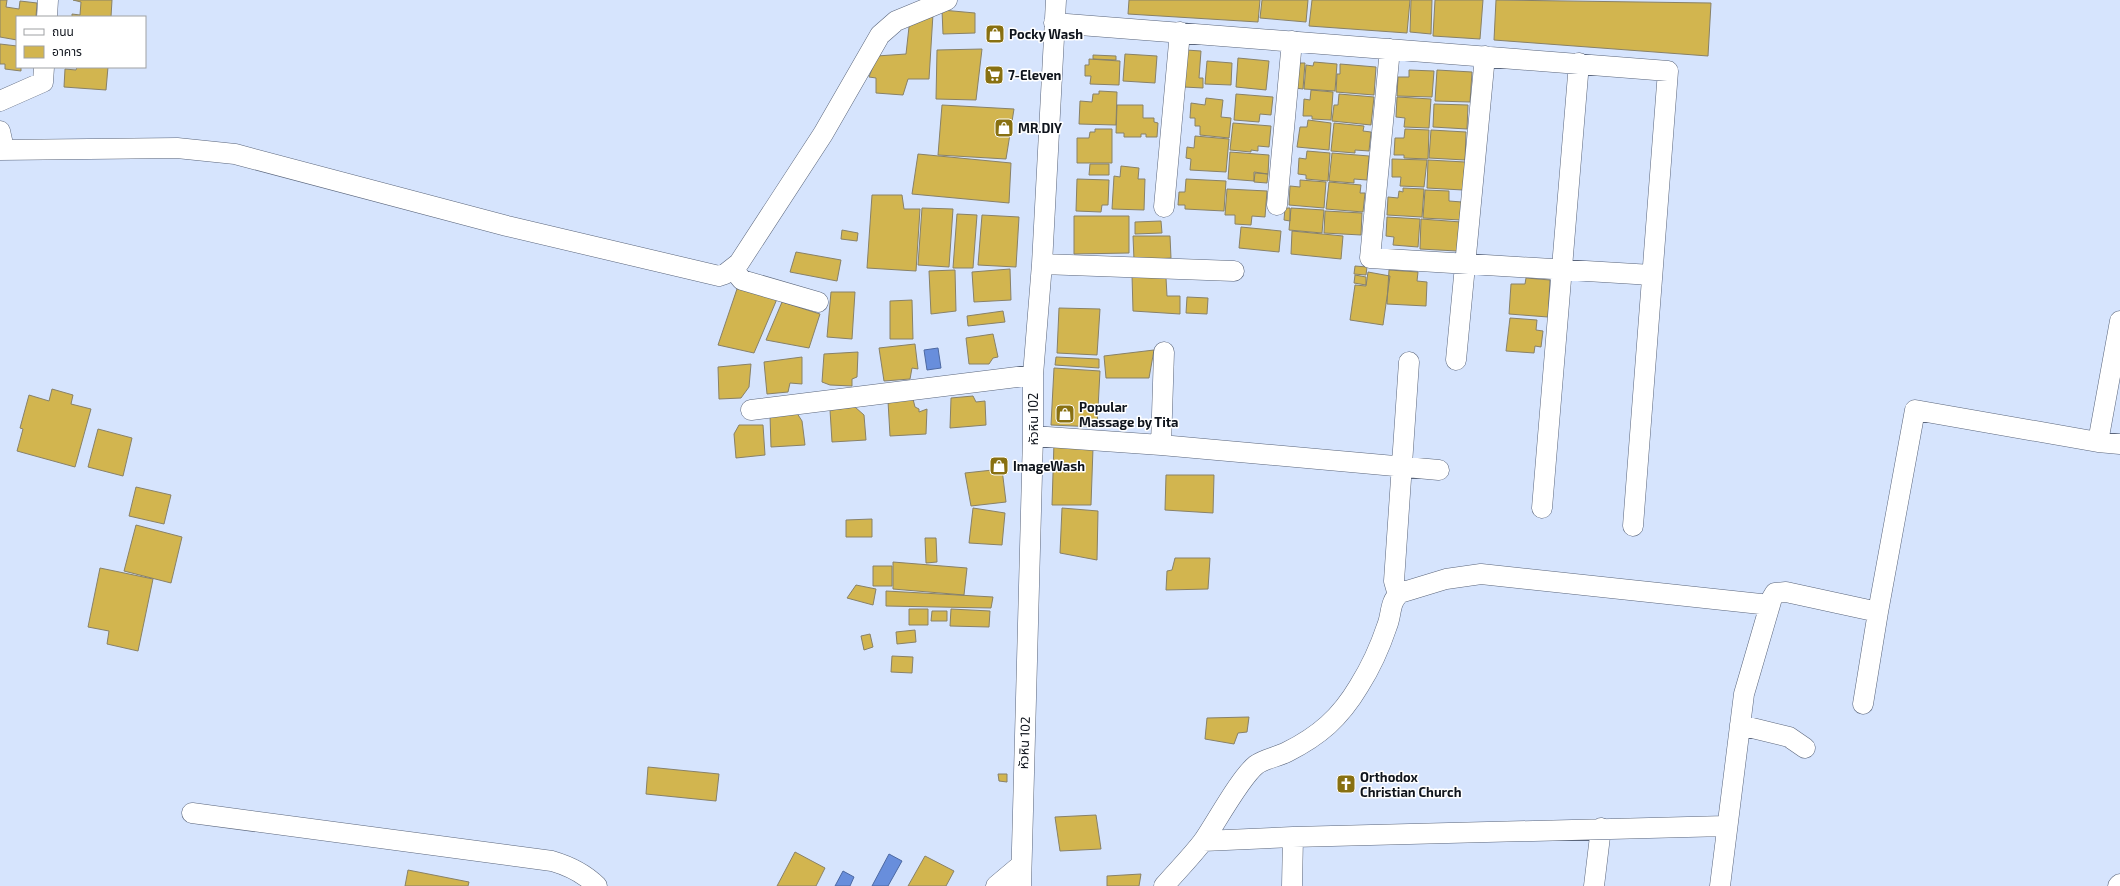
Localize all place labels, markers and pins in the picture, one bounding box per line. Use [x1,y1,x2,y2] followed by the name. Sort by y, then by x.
[984,23,1006,45] shop icon: Pocky Wash
[1009,26,1083,42] place label: Pocky Wash
[983,64,1005,86] supermarket icon: 7-Eleven
[1008,67,1062,83] place label: 7-Eleven
[993,117,1015,139] shop icon: MR.DIY
[1018,120,1062,136] place label: MR.DIY
[1079,399,1179,430] place label: Popular Massage by Tita
[1054,403,1076,425] shop icon: Popular Massage by Tita
[988,455,1010,477] shop icon: ImageWash
[1013,458,1085,474] place label: ImageWash
[1360,769,1462,800] place label: Orthodox Christian Church
[1335,773,1357,795] church icon: Orthodox Christian Church

